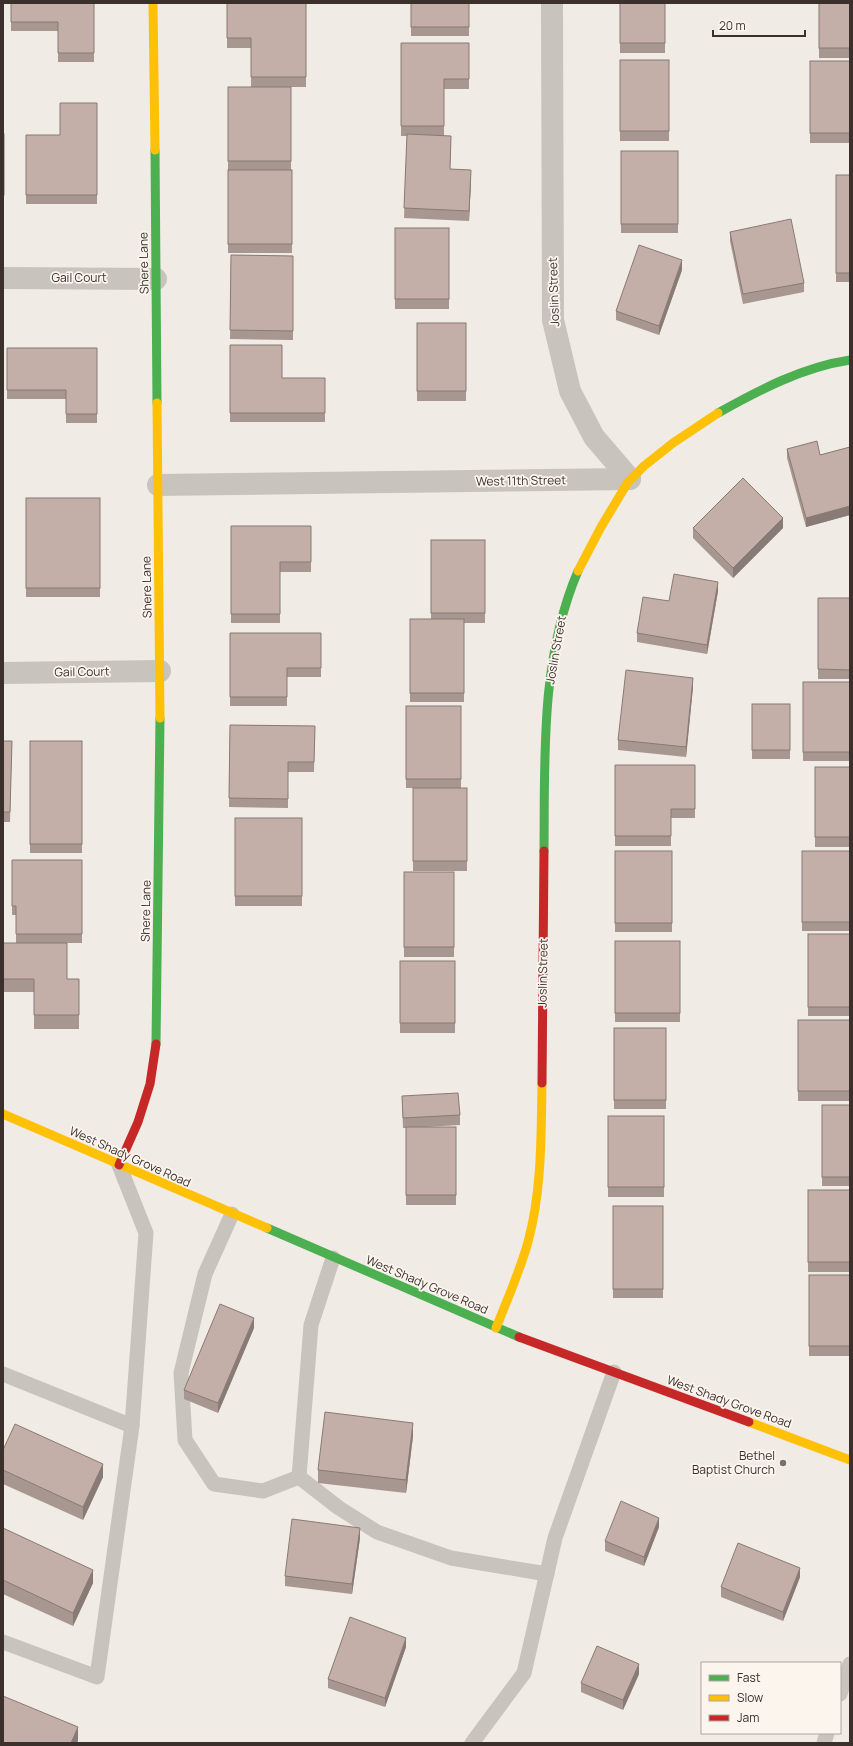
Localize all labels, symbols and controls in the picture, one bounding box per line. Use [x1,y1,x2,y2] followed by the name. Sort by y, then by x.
[713,12,805,38] scale bar
[719,17,746,34] text: 20 m
[134,232,153,294] street label: Shere Lane
[544,257,563,327] street label: Joslin Street
[51,269,107,286] street label: Gail Court
[476,471,566,490] street label: West 11th Street
[137,556,156,618] street label: Shere Lane
[541,614,570,686] street label: Joslin Street
[54,663,110,680] street label: Gail Court
[136,880,155,942] street label: Shere Lane
[533,938,552,1008] street label: Joslin Street
[67,1122,194,1191] street label: West Shady Grove Road
[363,1251,491,1318] street label: West Shady Grove Road
[665,1371,794,1432] street label: West Shady Grove Road
[692,1447,775,1478] place label: Bethel Baptist Church
[778,1458,788,1468] marker: Bethel Baptist Church
[701,1662,841,1734] legend
[737,1669,761,1686] text: Fast
[737,1689,763,1706] text: Slow
[737,1709,759,1726] text: Jam

